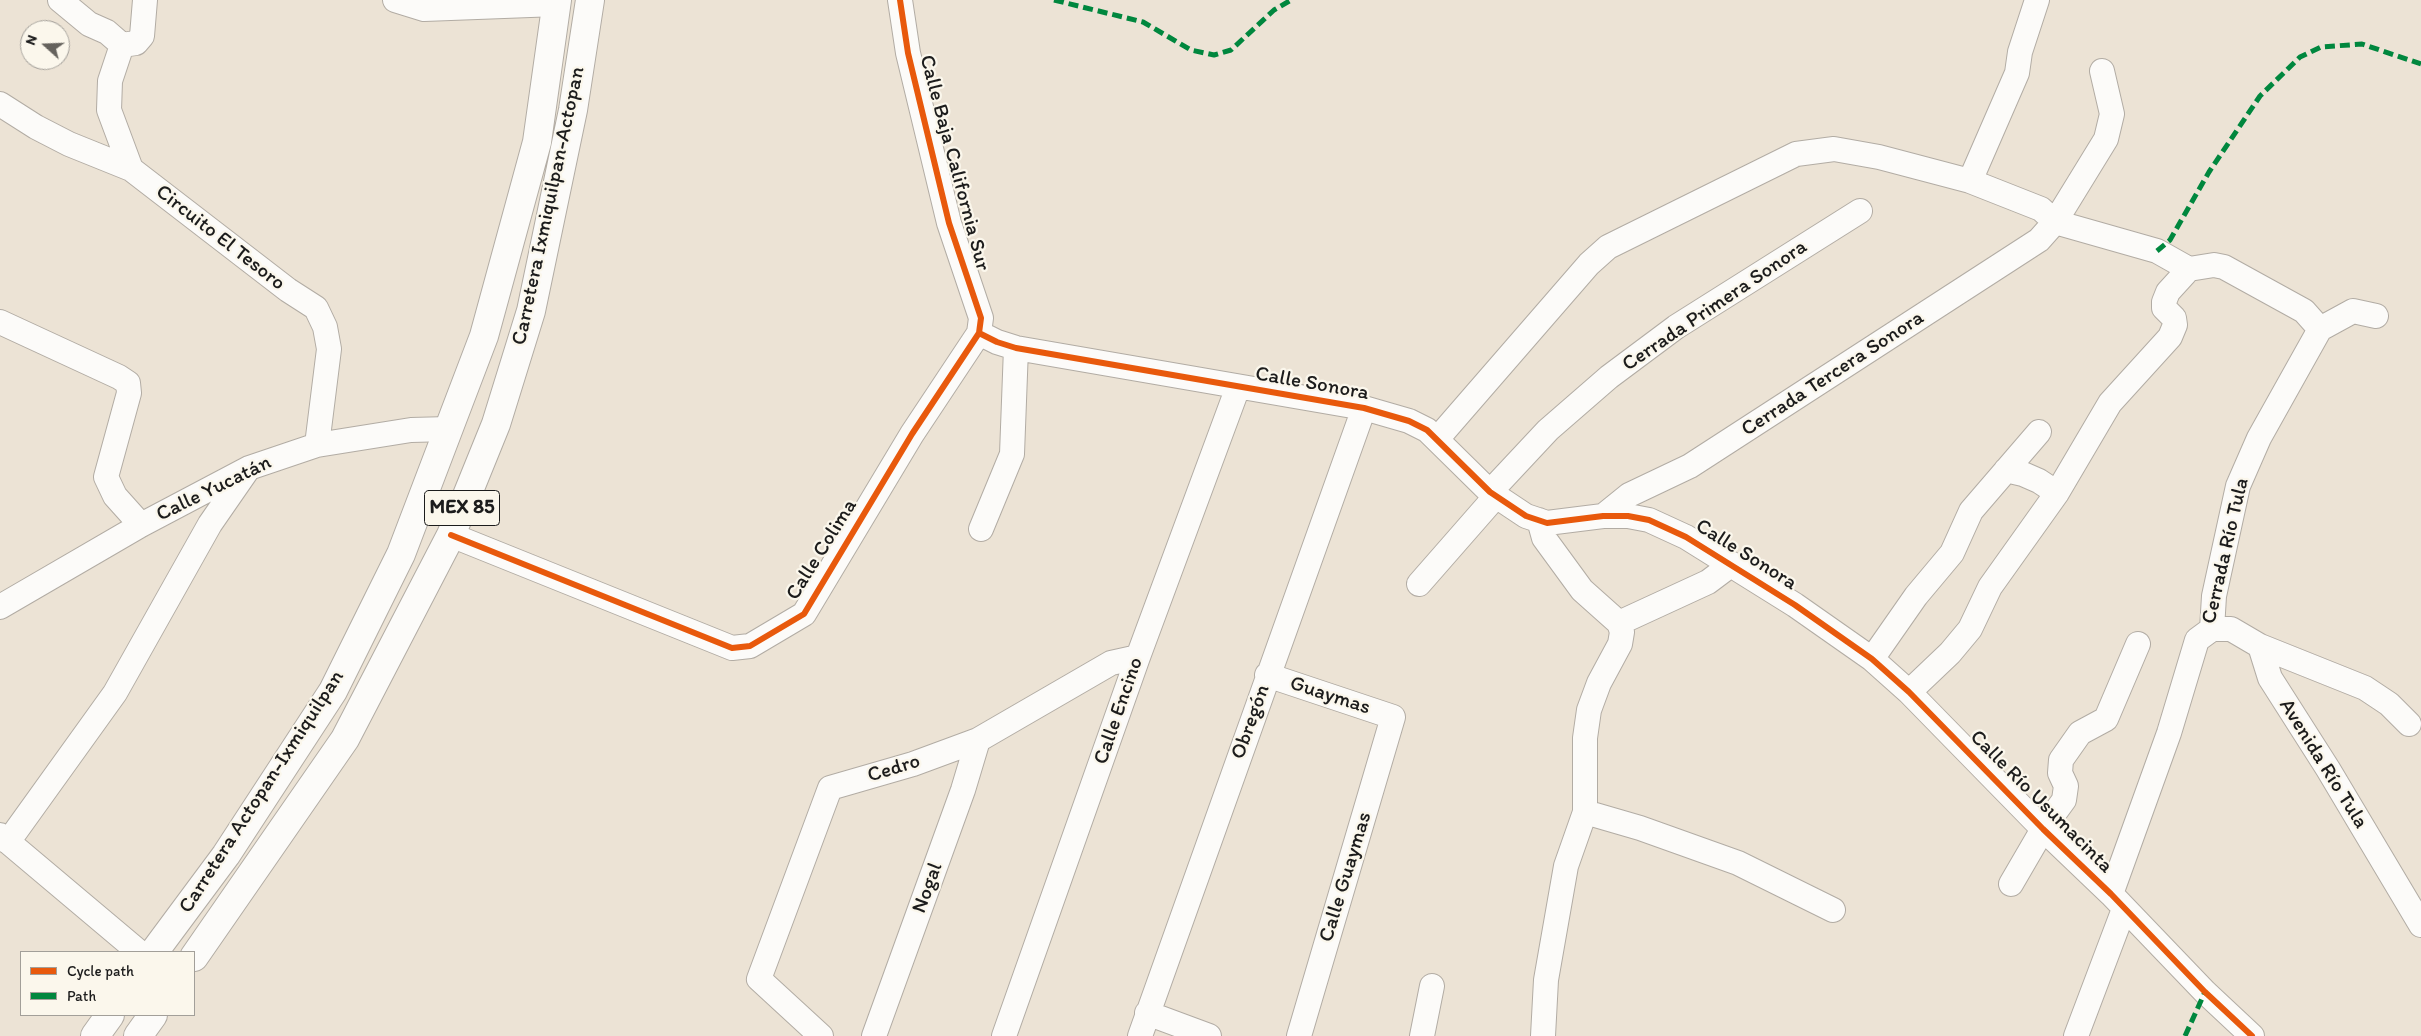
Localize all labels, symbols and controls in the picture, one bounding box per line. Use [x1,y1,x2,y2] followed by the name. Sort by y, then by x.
[20,20,70,70] north arrow
[22,33,41,47] text: N
[913,52,995,274] street label: Calle Baja California Sur
[507,64,591,348] street label: Carretera Ixmiquilpan-Actopan
[150,180,290,296] street label: Circuito El Tesoro
[1618,235,1812,377] street label: Cerrada Primera Sonora
[1737,306,1929,442] street label: Cerrada Tercera Sonora
[1253,362,1371,406] street label: Calle Sonora
[152,450,276,528] street label: Calle Yucatán
[2197,476,2255,626] street label: Cerrada Río Tula
[424,490,500,526] road number: MEX 85
[781,495,863,605] street label: Calle Colima
[1691,514,1801,596] street label: Calle Sonora
[1089,654,1149,768] street label: Calle Encino
[174,666,350,918] street label: Carretera Actopan-Ixmiquilpan
[1286,671,1374,721] street label: Guaymas
[1226,681,1276,763] street label: Obregón
[2273,694,2373,834] street label: Avenida Río Tula
[1964,725,2118,879] street label: Calle Río Usumacinta
[865,749,923,789] street label: Cedro
[1314,809,1378,945] street label: Calle Guaymas
[907,859,949,917] street label: Nogal
[20,951,195,1016] legend
[67,962,134,980] text: Cycle path
[67,987,96,1005] text: Path

